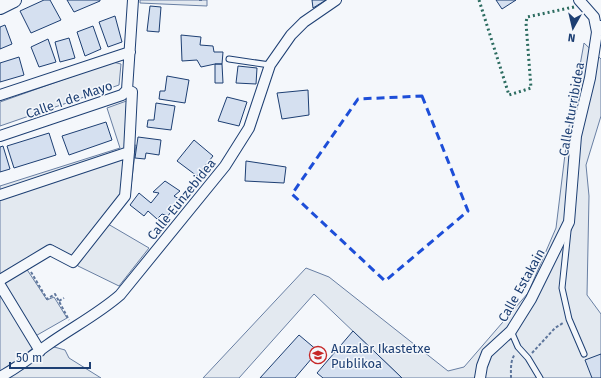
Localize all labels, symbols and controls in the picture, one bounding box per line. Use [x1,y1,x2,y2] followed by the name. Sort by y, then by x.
[553,8,593,48] north arrow
[567,30,576,44] text: N
[556,61,587,157] street label: Calle Iturribidea
[24,78,114,121] street label: Calle 1 de Mayo
[144,156,219,243] street label: Calle Eunzebidea
[495,246,548,325] street label: Calle Estakain
[331,341,431,371] place label: Auzalar Ikastetxe Publikoa
[10,344,90,370] scale bar
[308,345,328,365] school or university icon: Auzalar Ikastetxe Publikoa
[16,351,42,365] text: 50 m

